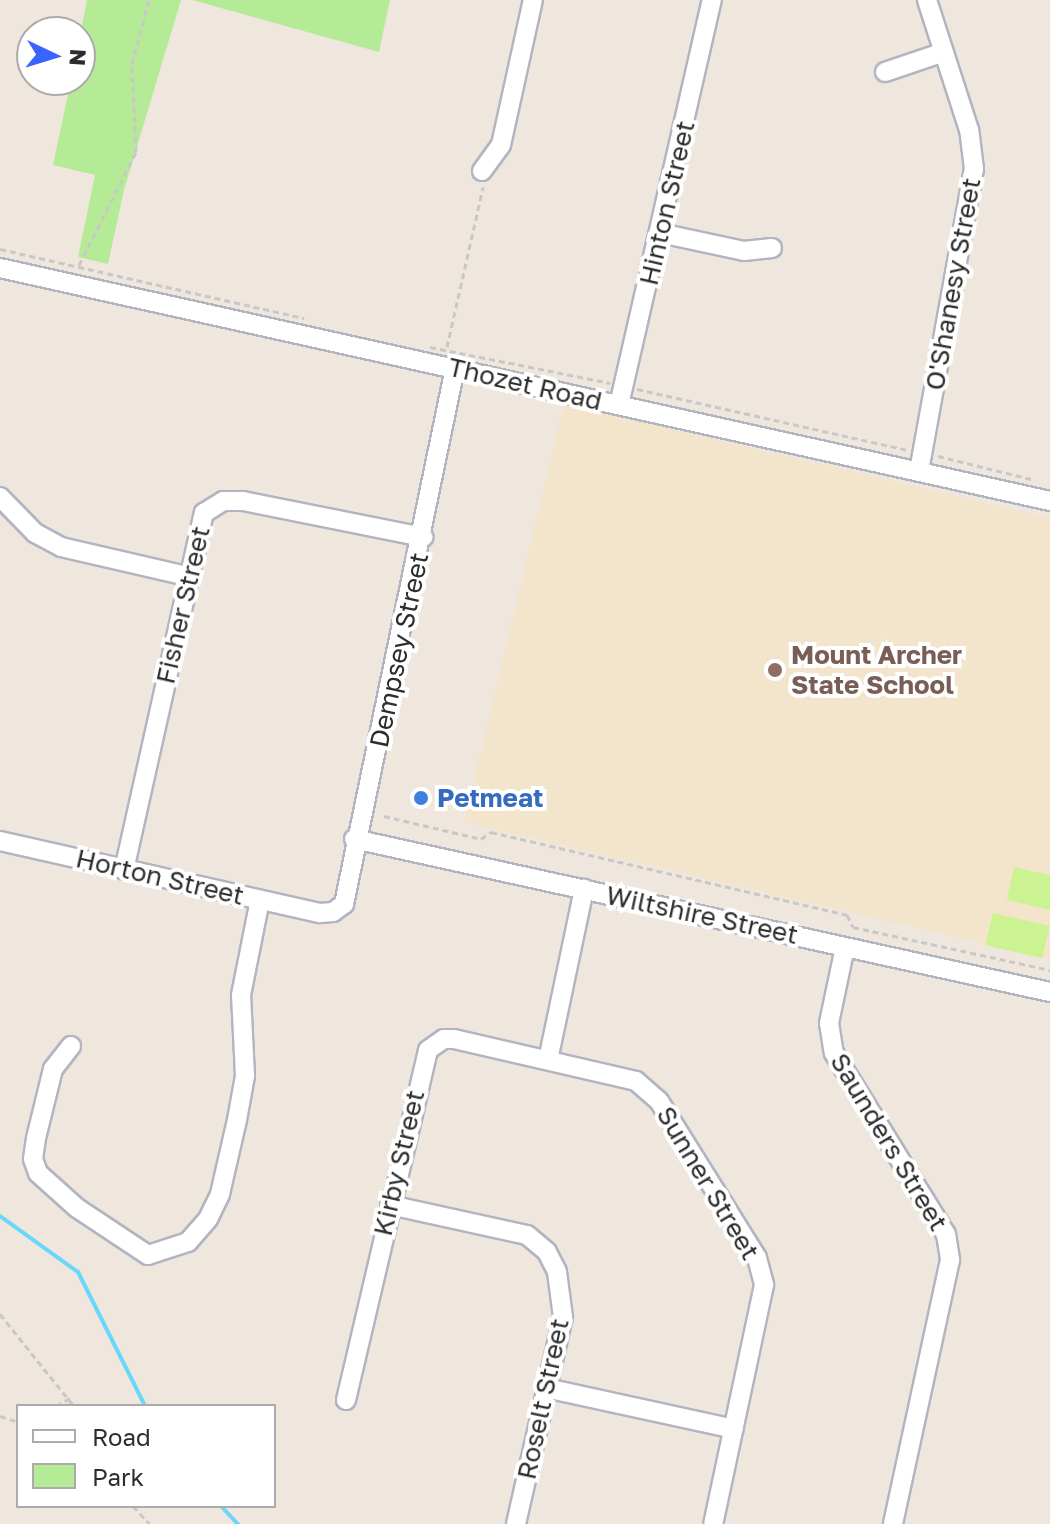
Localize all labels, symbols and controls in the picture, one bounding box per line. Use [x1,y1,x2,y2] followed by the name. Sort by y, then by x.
[16,16,96,96] north arrow
[64,48,92,67] text: N
[633,118,701,288] street label: Hinton Street
[919,175,987,393] street label: O'Shanesy Street
[445,351,605,417] street label: Thozet Road
[150,523,216,687] street label: Fisher Street
[363,550,435,750] street label: Dempsey Street
[791,639,962,700] place label: Mount Archer State School
[766,661,784,679] marker: Mount Archer State School
[437,782,543,814] place label: Petmeat
[412,789,430,807] marker: Petmeat
[73,843,247,911] street label: Horton Street
[603,879,801,951] street label: Wiltshire Street
[824,1048,954,1236] street label: Saunders Street
[367,1087,431,1239] street label: Kirby Street
[650,1101,766,1265] street label: Sunner Street
[511,1316,575,1482] street label: Roselt Street
[16,1404,276,1508] legend
[92,1422,151,1451] text: Road
[92,1462,144,1491] text: Park

